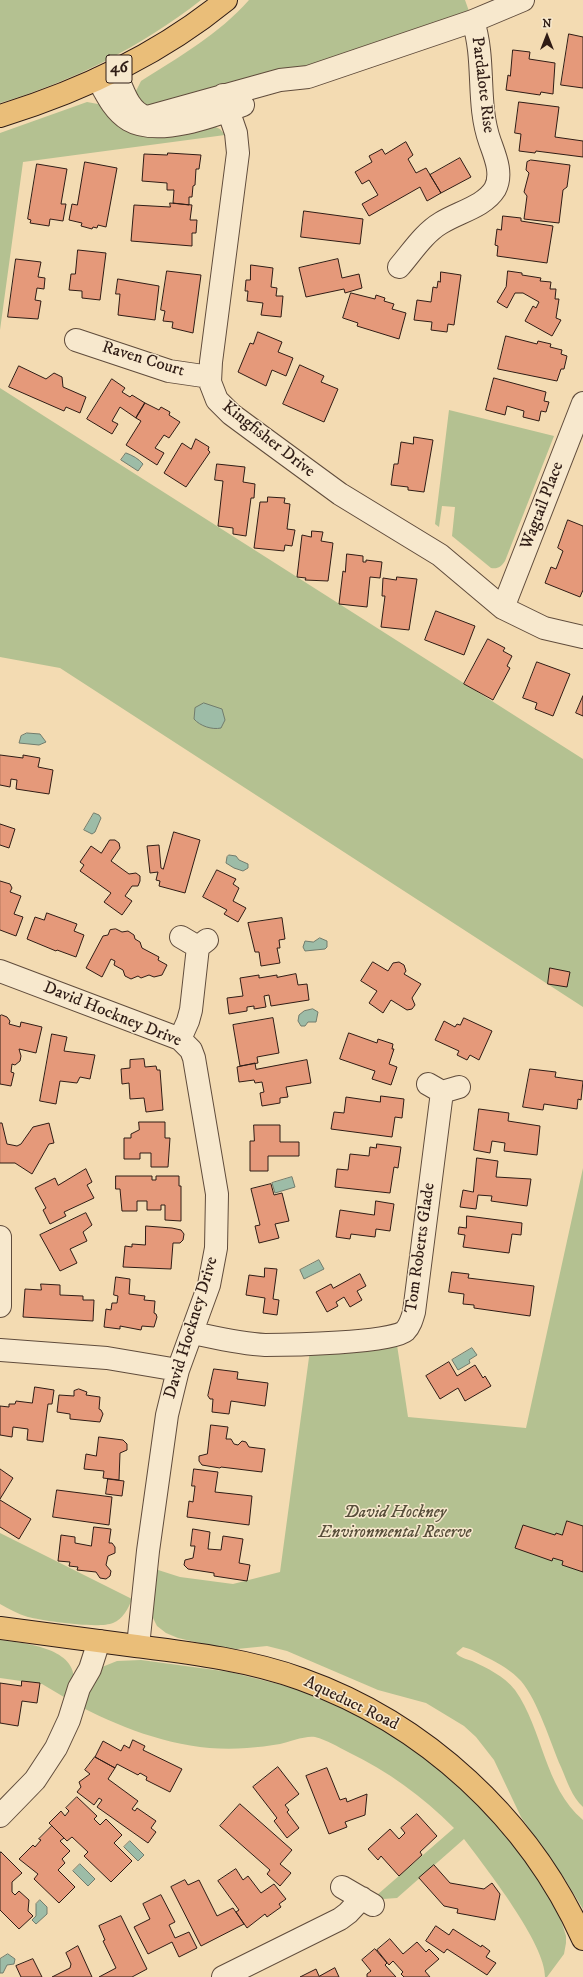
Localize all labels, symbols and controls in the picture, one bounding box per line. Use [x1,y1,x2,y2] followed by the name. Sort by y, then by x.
[527,16,567,56] north arrow
[542,17,552,31] text: N
[466,36,498,134] street label: Pardalote Rise
[106,55,132,83] road number: 46
[99,338,187,382] street label: Raven Court
[217,397,319,483] street label: Kingfisher Drive
[517,459,569,553] street label: Wagtail Place
[40,978,184,1052] street label: David Hockney Drive
[402,1182,440,1314] street label: Tom Roberts Glade
[161,1255,223,1401] street label: David Hockney Drive
[319,1503,471,1543] park label: David Hockney Environmental Reserve
[300,1672,402,1736] street label: Aqueduct Road

